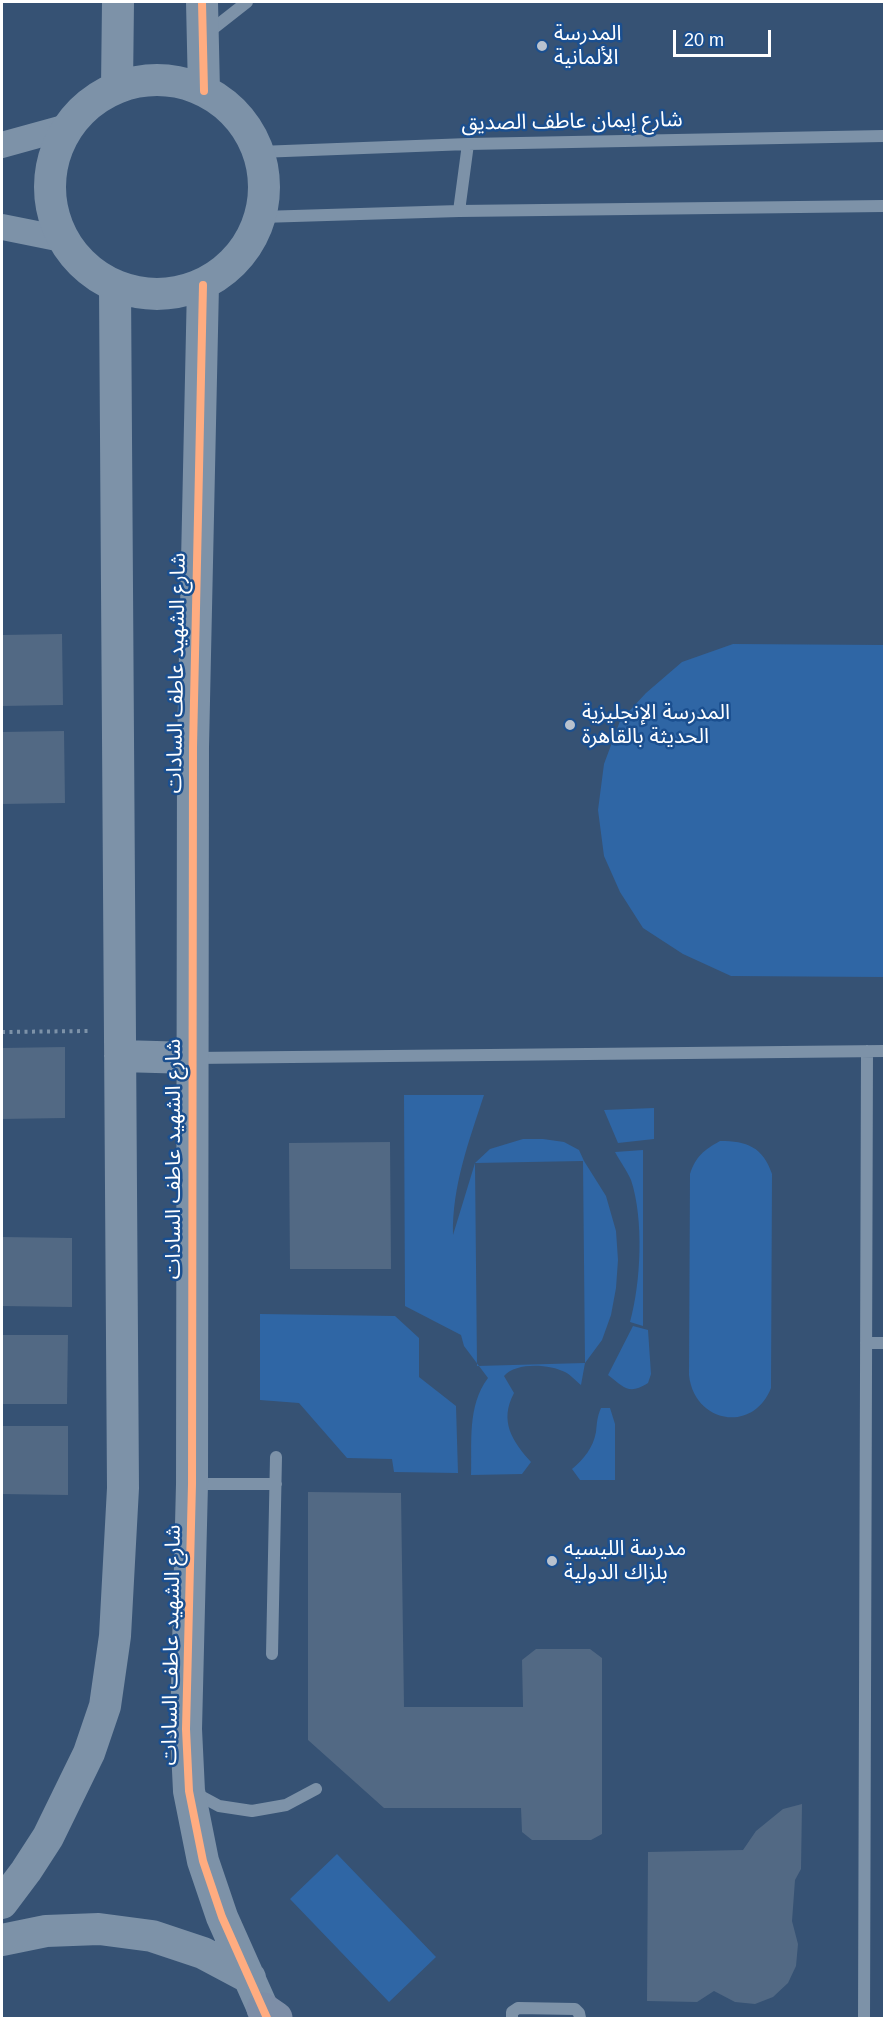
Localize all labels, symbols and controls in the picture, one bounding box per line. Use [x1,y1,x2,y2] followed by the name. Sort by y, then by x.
[676,18,774,56] scale bar
[554,21,622,71] place label: المدرسة الألمانية
[684,30,724,50] text: 20 m
[535,39,549,53] marker: المدرسة الألمانية
[461,107,683,137] street label: شارع إيمان عاطف الصديق
[162,552,192,794] street label: شارع الشهيد عاطف السادات
[582,700,730,750] place label: المدرسة الإنجليزية الحديثة بالقاهرة
[563,718,577,732] marker: المدرسة الإنجليزية الحديثة بالقاهرة
[161,1039,187,1279] street label: شارع الشهيد عاطف السادات
[157,1524,187,1766] street label: شارع الشهيد عاطف السادات
[564,1536,686,1586] place label: مدرسة الليسيه بلزاك الدولية
[545,1554,559,1568] marker: مدرسة الليسيه بلزاك الدولية

